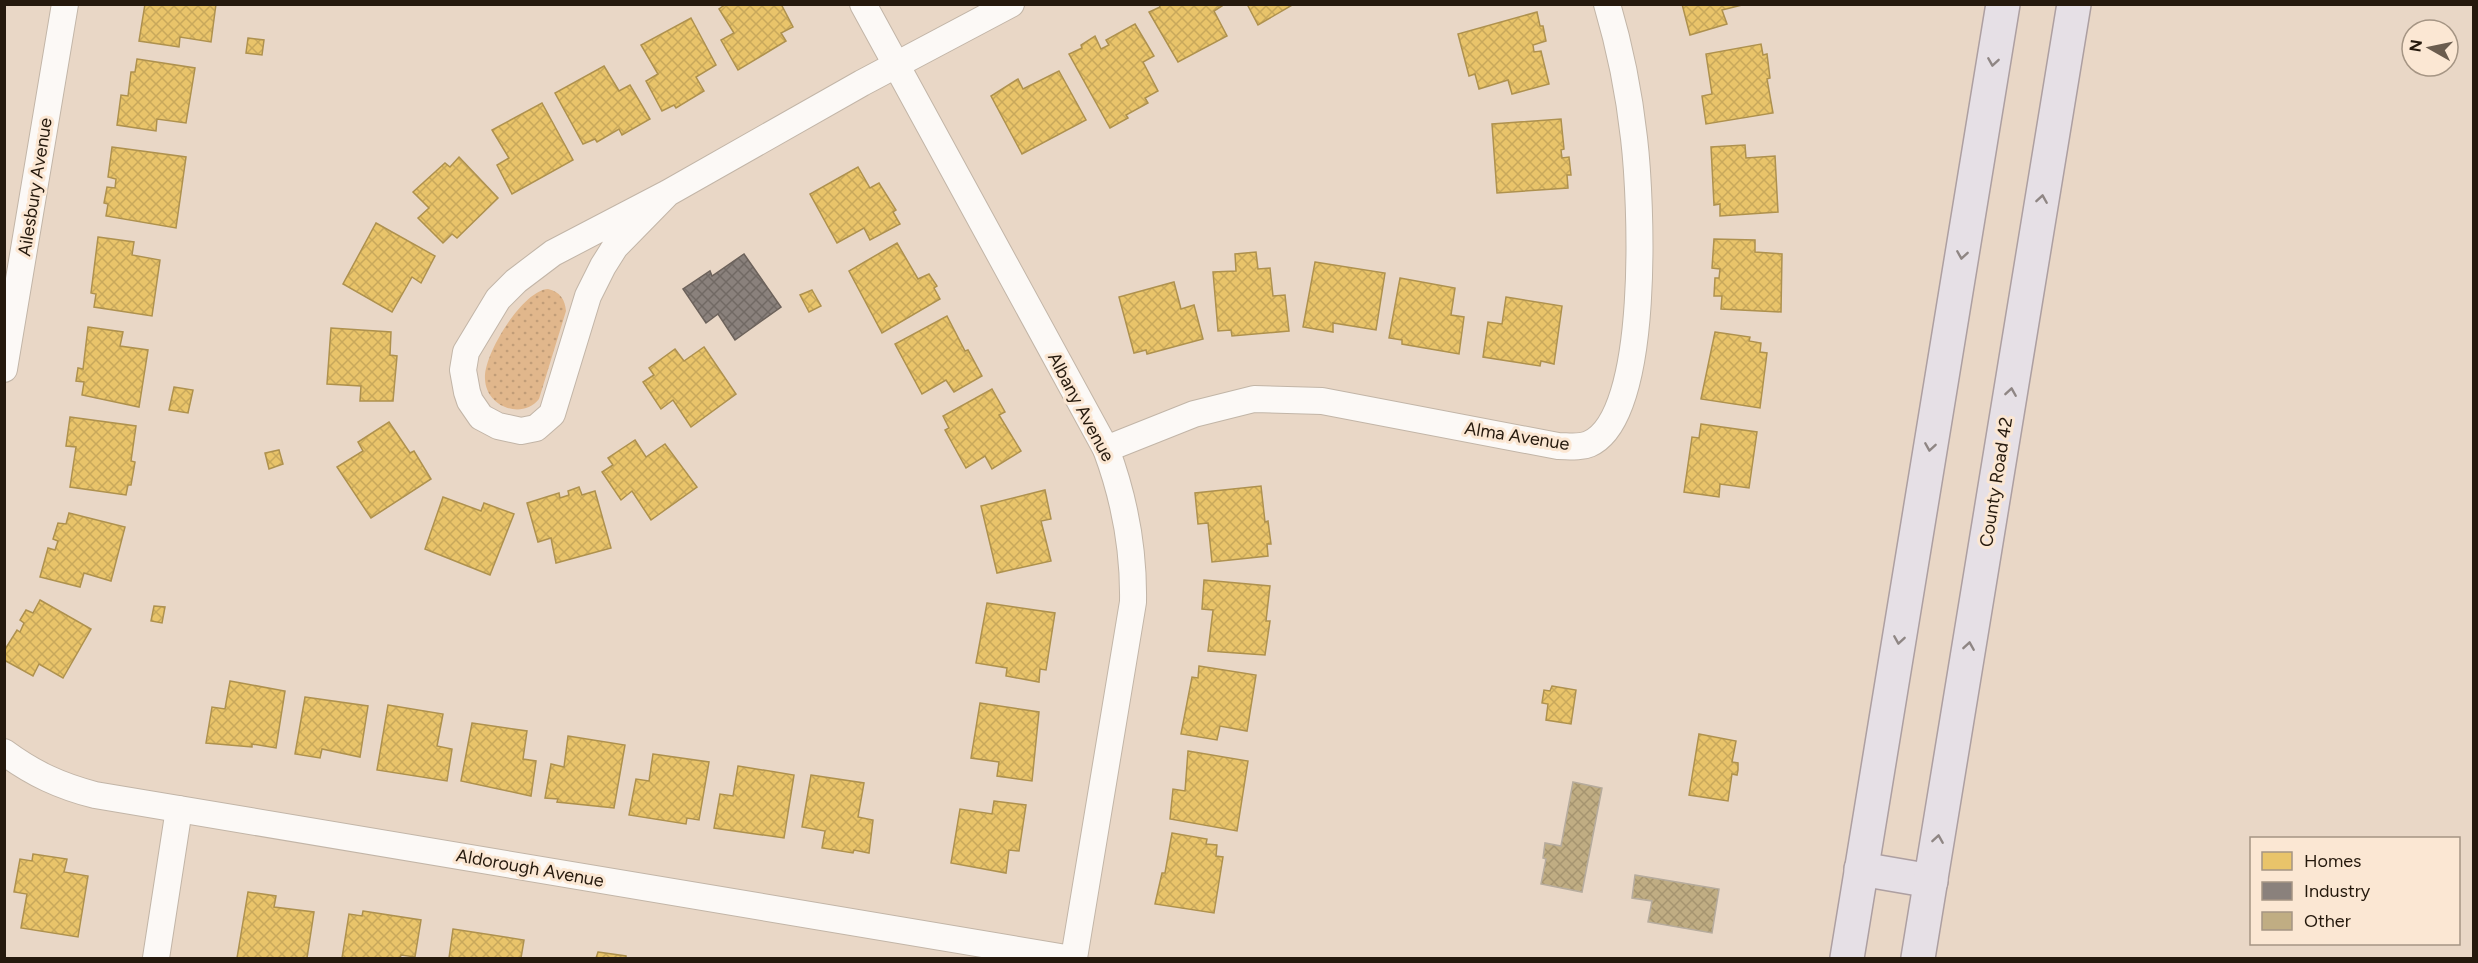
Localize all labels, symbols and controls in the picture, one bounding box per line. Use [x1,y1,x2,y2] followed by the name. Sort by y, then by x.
[2400,18,2460,78] north arrow
[2405,38,2426,53] text: N
[1987,57,2000,67] one-way arrow
[13,116,57,258] street label: Ailesbury Avenue
[2036,194,2048,204] one-way arrow
[1956,250,1968,259] one-way arrow
[1043,349,1119,466] street label: Albany Avenue
[2004,387,2017,397] one-way arrow
[1975,415,2017,549] street label: County Road 42
[1463,417,1571,455] street label: Alma Avenue
[1925,442,1937,452] one-way arrow
[1893,635,1905,644] one-way arrow
[1963,642,1975,651] one-way arrow
[1931,834,1943,843] one-way arrow
[2250,837,2460,945] legend
[454,844,606,892] street label: Aldorough Avenue
[2304,850,2362,872] text: Homes
[2304,880,2371,902] text: Industry
[2304,910,2351,932] text: Other

